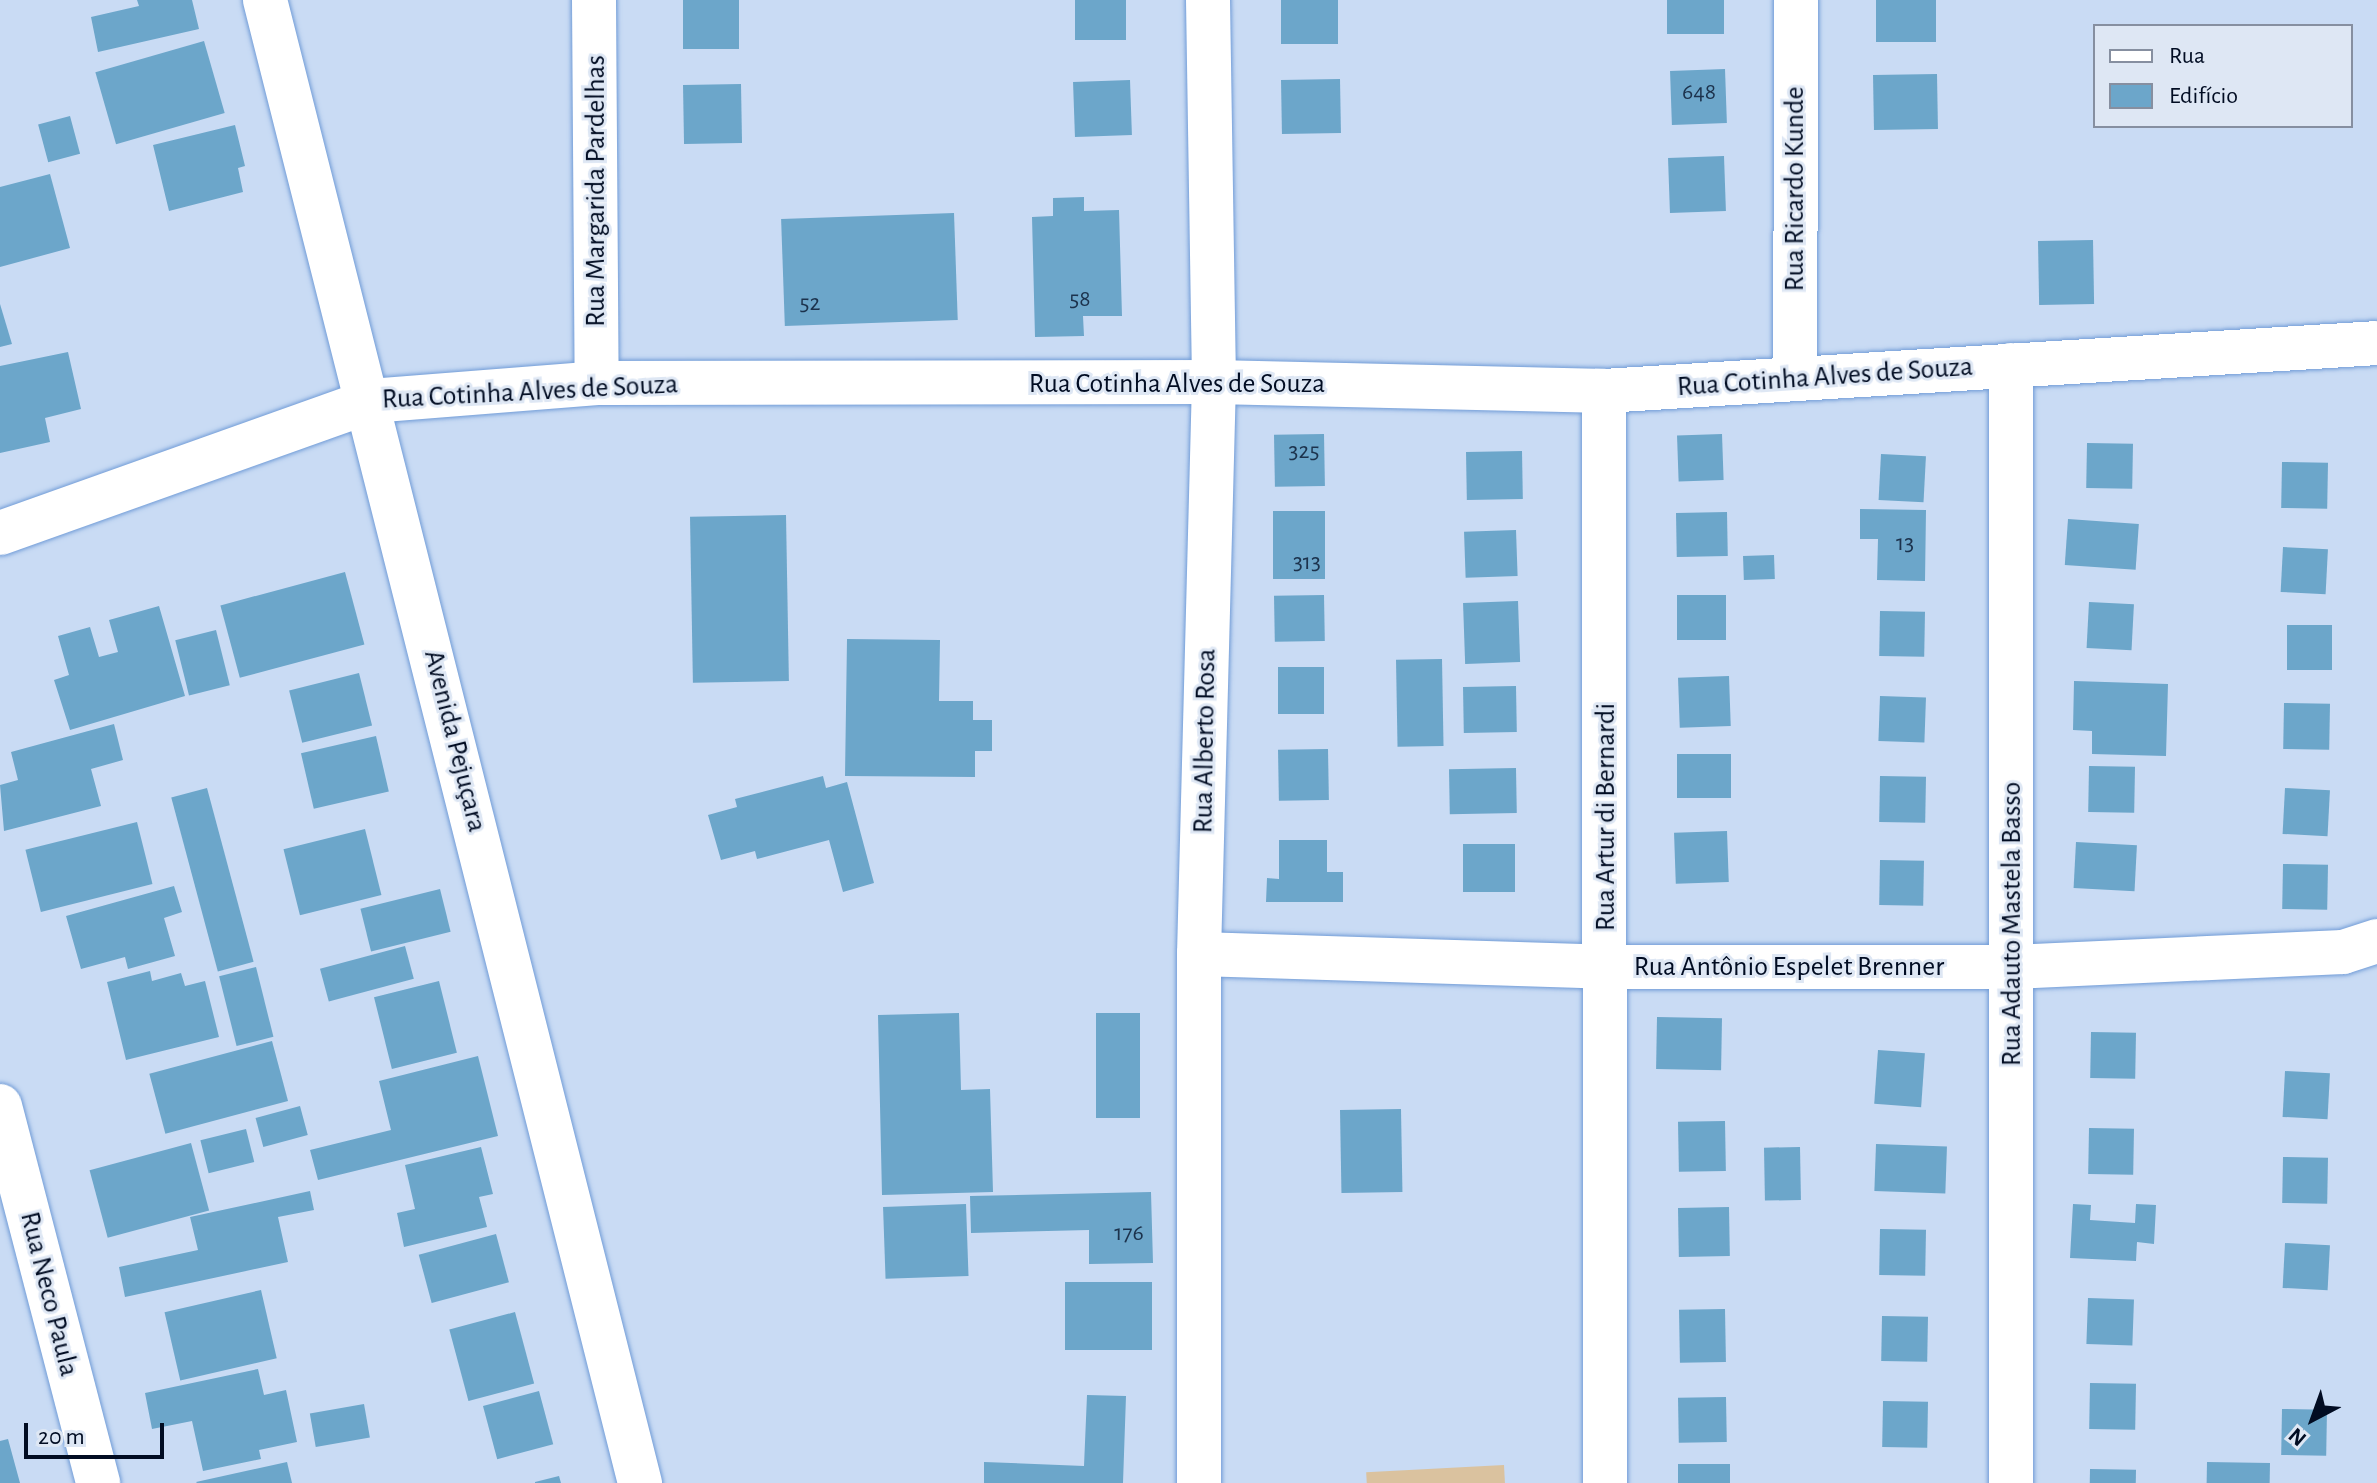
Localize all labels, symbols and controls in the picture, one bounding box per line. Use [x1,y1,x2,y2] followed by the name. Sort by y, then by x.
[2093,24,2353,128] legend
[2169,44,2205,68] text: Rua
[579,55,613,327] street label: Rua Margarida Pardelhas
[1682,79,1716,107] house number: 648
[2169,84,2238,108] text: Edifício
[1778,87,1812,291] street label: Rua Ricardo Kunde
[1069,286,1091,314] house number: 58
[800,290,820,318] house number: 52
[1676,350,1974,404] street label: Rua Cotinha Alves de Souza
[381,367,679,417] street label: Rua Cotinha Alves de Souza
[1029,367,1325,401] street label: Rua Cotinha Alves de Souza
[1289,438,1319,466] house number: 325
[1896,530,1914,558] house number: 13
[1293,549,1321,577] house number: 313
[416,647,494,835] street label: Avenida Pejuçara
[1187,648,1223,834] street label: Rua Alberto Rosa
[1589,703,1623,931] street label: Rua Artur di Bernardi
[1995,782,2029,1066] street label: Rua Adauto Mastela Basso
[1634,950,1944,984] street label: Rua Antônio Espelet Brenner
[12,1208,86,1380] street label: Rua Neco Paula
[1114,1220,1144,1248] house number: 176
[2273,1379,2353,1459] north arrow
[28,1407,168,1457] scale bar
[2284,1424,2310,1450] text: N
[38,1425,85,1449] text: 20 m

